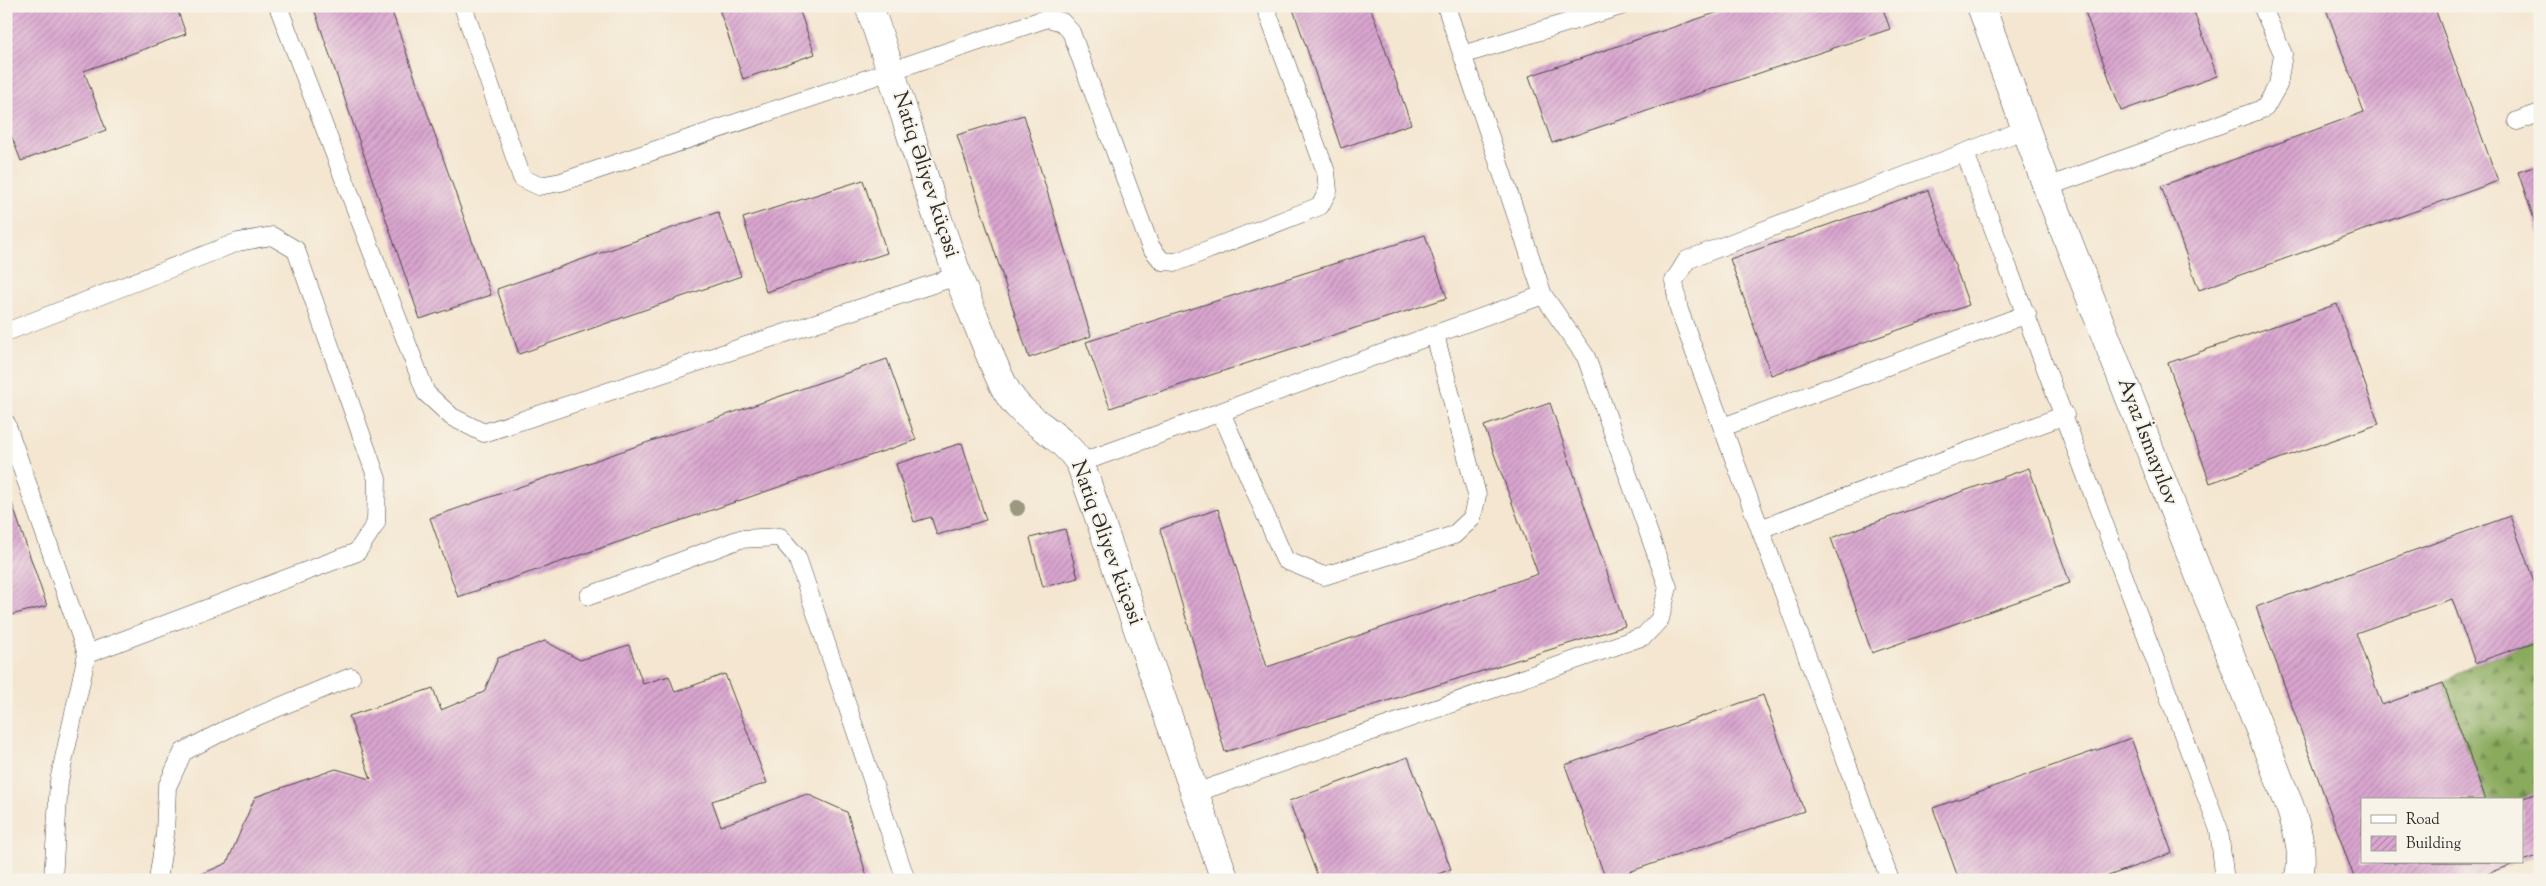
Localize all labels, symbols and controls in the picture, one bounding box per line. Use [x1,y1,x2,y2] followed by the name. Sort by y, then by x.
[884,88,966,262] street label: Natiq Əliyev küçəsi
[2109,374,2185,510] street label: Ayaz İsmayılov
[1062,456,1150,630] street label: Natiq Əliyev küçəsi
[2361,798,2524,864] legend
[2406,810,2440,831] text: Road
[2406,834,2461,855] text: Building

